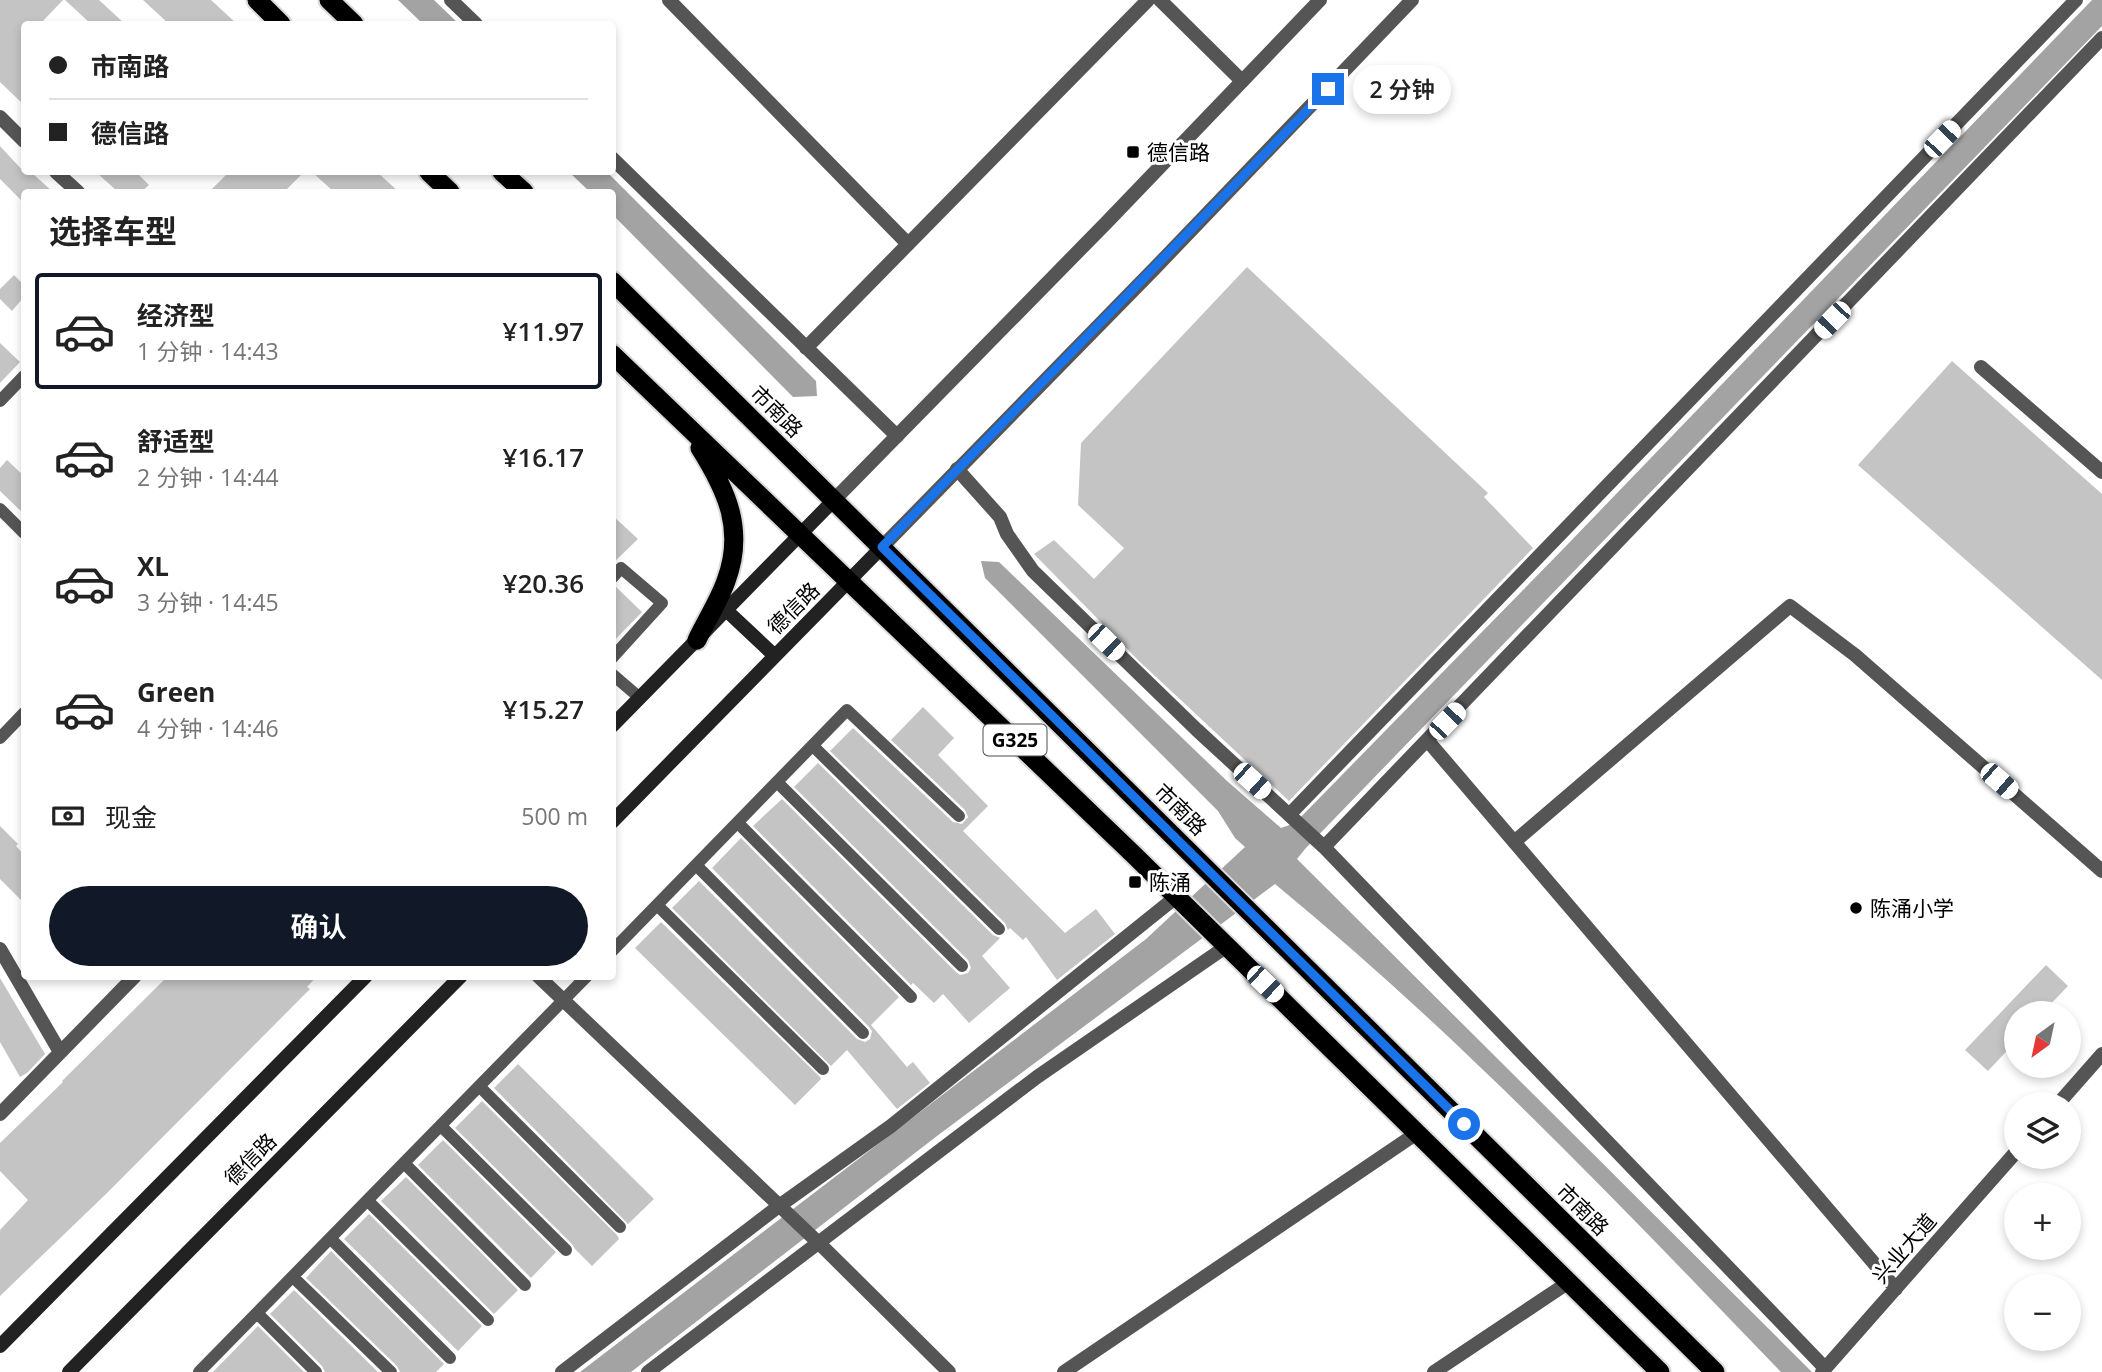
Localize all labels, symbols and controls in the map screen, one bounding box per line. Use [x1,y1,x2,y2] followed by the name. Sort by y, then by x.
[91,48,169,84] text: 市南路
[1352,64,1450,114] callout: 2 分钟
[1312,73,1344,105] route end
[1369,73,1435,105] text: 2 分钟
[91,115,169,151] text: 德信路
[1920,117,1965,161] car
[1147,138,1210,166] place label: 德信路
[1125,144,1141,160] marker: 德信路
[49,209,177,252] text: 选择车型
[137,297,215,333] text: 经济型
[1810,298,1855,342] car
[53,300,116,363] icon: car
[503,313,584,349] text: ¥11.97
[137,335,279,367] text: 1 分钟 · 14:43
[745,379,809,443] street label: 市南路
[137,423,215,459] text: 舒适型
[53,426,116,489] icon: car
[503,439,584,475] text: ¥16.17
[137,461,279,493] text: 2 分钟 · 14:44
[137,548,169,584] text: XL
[53,552,116,615] icon: car
[503,565,584,601] text: ¥20.36
[761,576,825,640] street label: 德信路
[137,586,279,618] text: 3 分钟 · 14:45
[1084,620,1129,664] car
[137,674,215,710] text: Green
[53,678,116,741] icon: car
[503,691,584,727] text: ¥15.27
[1425,699,1470,743] car
[137,712,279,744] text: 4 分钟 · 14:46
[984,724,1046,755] road number: G325
[1230,759,1275,803] car
[1977,759,2022,803] car
[1149,777,1213,841] street label: 市南路
[49,797,87,835] icon: cash
[105,799,157,835] text: 现金
[521,800,588,832] text: 500 m
[1149,868,1191,896] place label: 陈涌
[1127,874,1143,890] marker: 陈涌
[49,886,588,966] button: 确认
[1870,894,1954,922] place label: 陈涌小学
[1848,900,1864,916] marker: 陈涌小学
[1243,962,1288,1006] car
[2004,1001,2081,1078] north arrow
[2004,1001,2081,1351] map controls
[2004,1092,2081,1169] button: layers
[1448,1108,1480,1140] route start
[218,1127,282,1191] street label: 德信路
[1551,1177,1615,1241] street label: 市南路
[2004,1183,2081,1260] button: +
[1866,1207,1942,1289] street label: 兴业大道
[2004,1274,2081,1351] button: −

